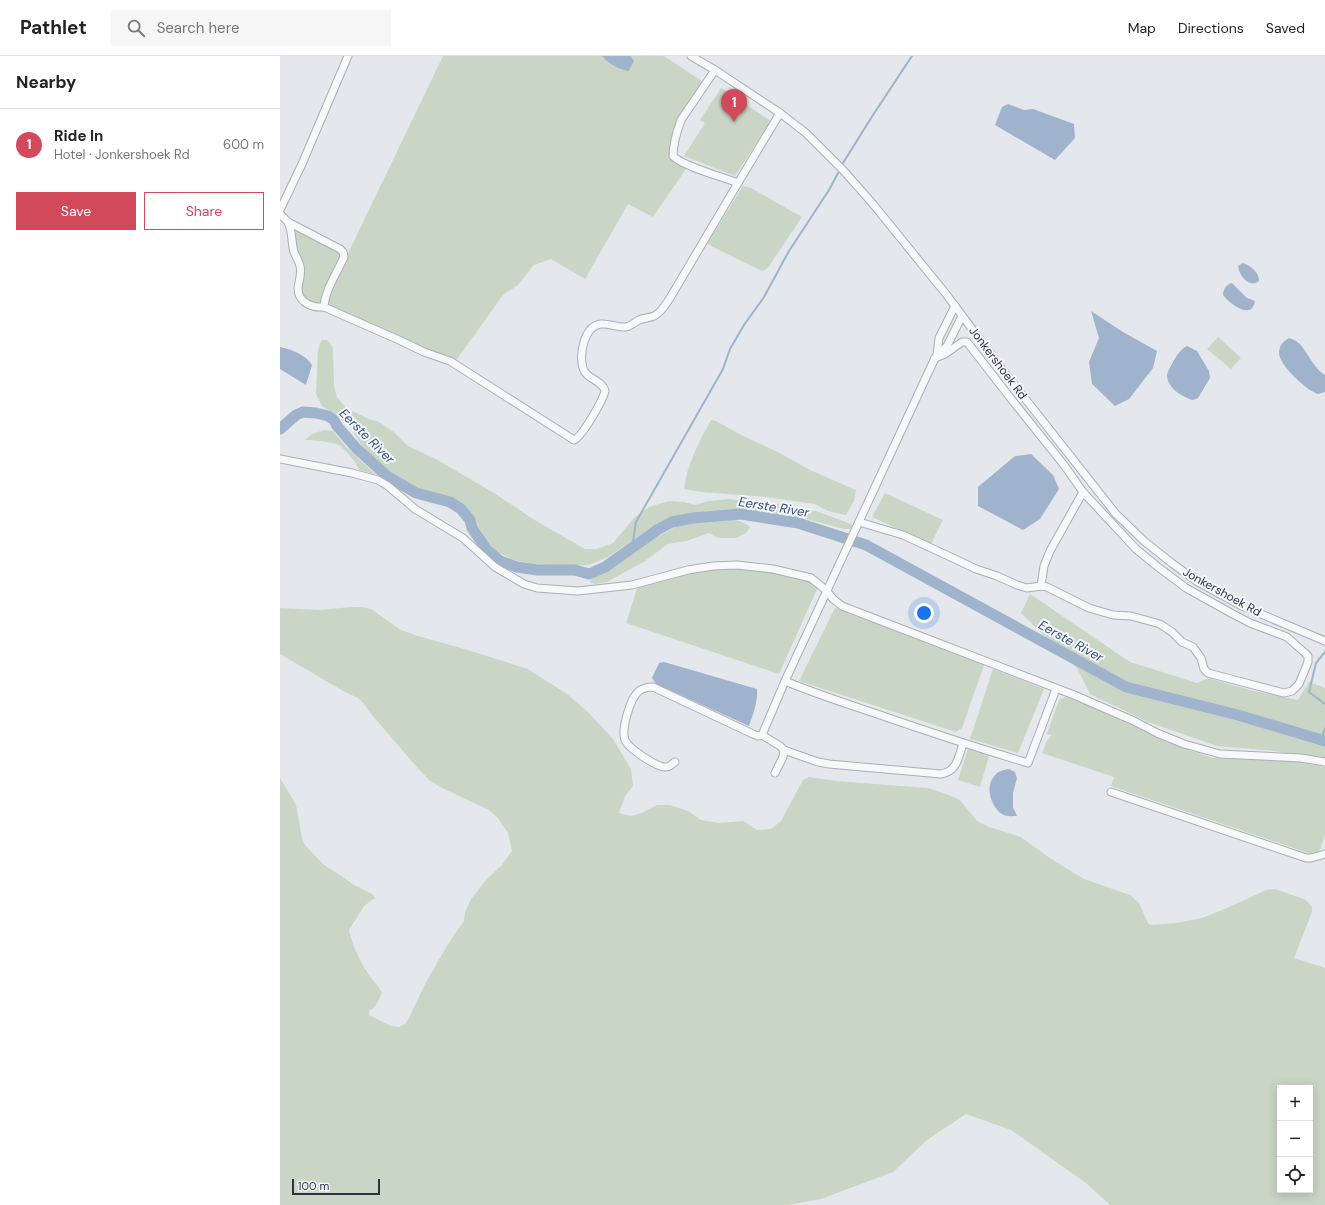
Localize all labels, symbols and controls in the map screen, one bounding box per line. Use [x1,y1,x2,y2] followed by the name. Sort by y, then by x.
[111,10,391,46] search box
[20,15,87,40] text: Pathlet
[125,17,147,39] icon: search
[157,18,239,38] text: Search here
[1128,19,1156,37] text: Map
[1178,19,1244,37] text: Directions
[1266,19,1305,37] text: Saved
[16,71,76,93] text: Nearby
[721,89,747,122] pin: 1
[54,126,103,146] text: Ride In
[27,136,31,153] text: 1
[223,136,264,153] text: 600 m
[54,146,190,163] text: Hotel · Jonkershoek Rd
[16,192,136,230] button: Save
[144,192,264,230] button: Share
[965,323,1031,403] street label: Jonkershoek Rd
[336,405,399,468] water label: Eerste River
[737,493,812,521] water label: Eerste River
[1180,564,1264,620] street label: Jonkershoek Rd
[914,603,934,623] your location
[1036,616,1107,666] water label: Eerste River
[1277,1085,1313,1193] map controls
[1277,1085,1313,1121] button: +
[1277,1121,1313,1157] button: −
[1277,1157,1313,1193] button: locate
[292,1177,380,1196] scale bar
[298,1179,329,1193] text: 100 m

